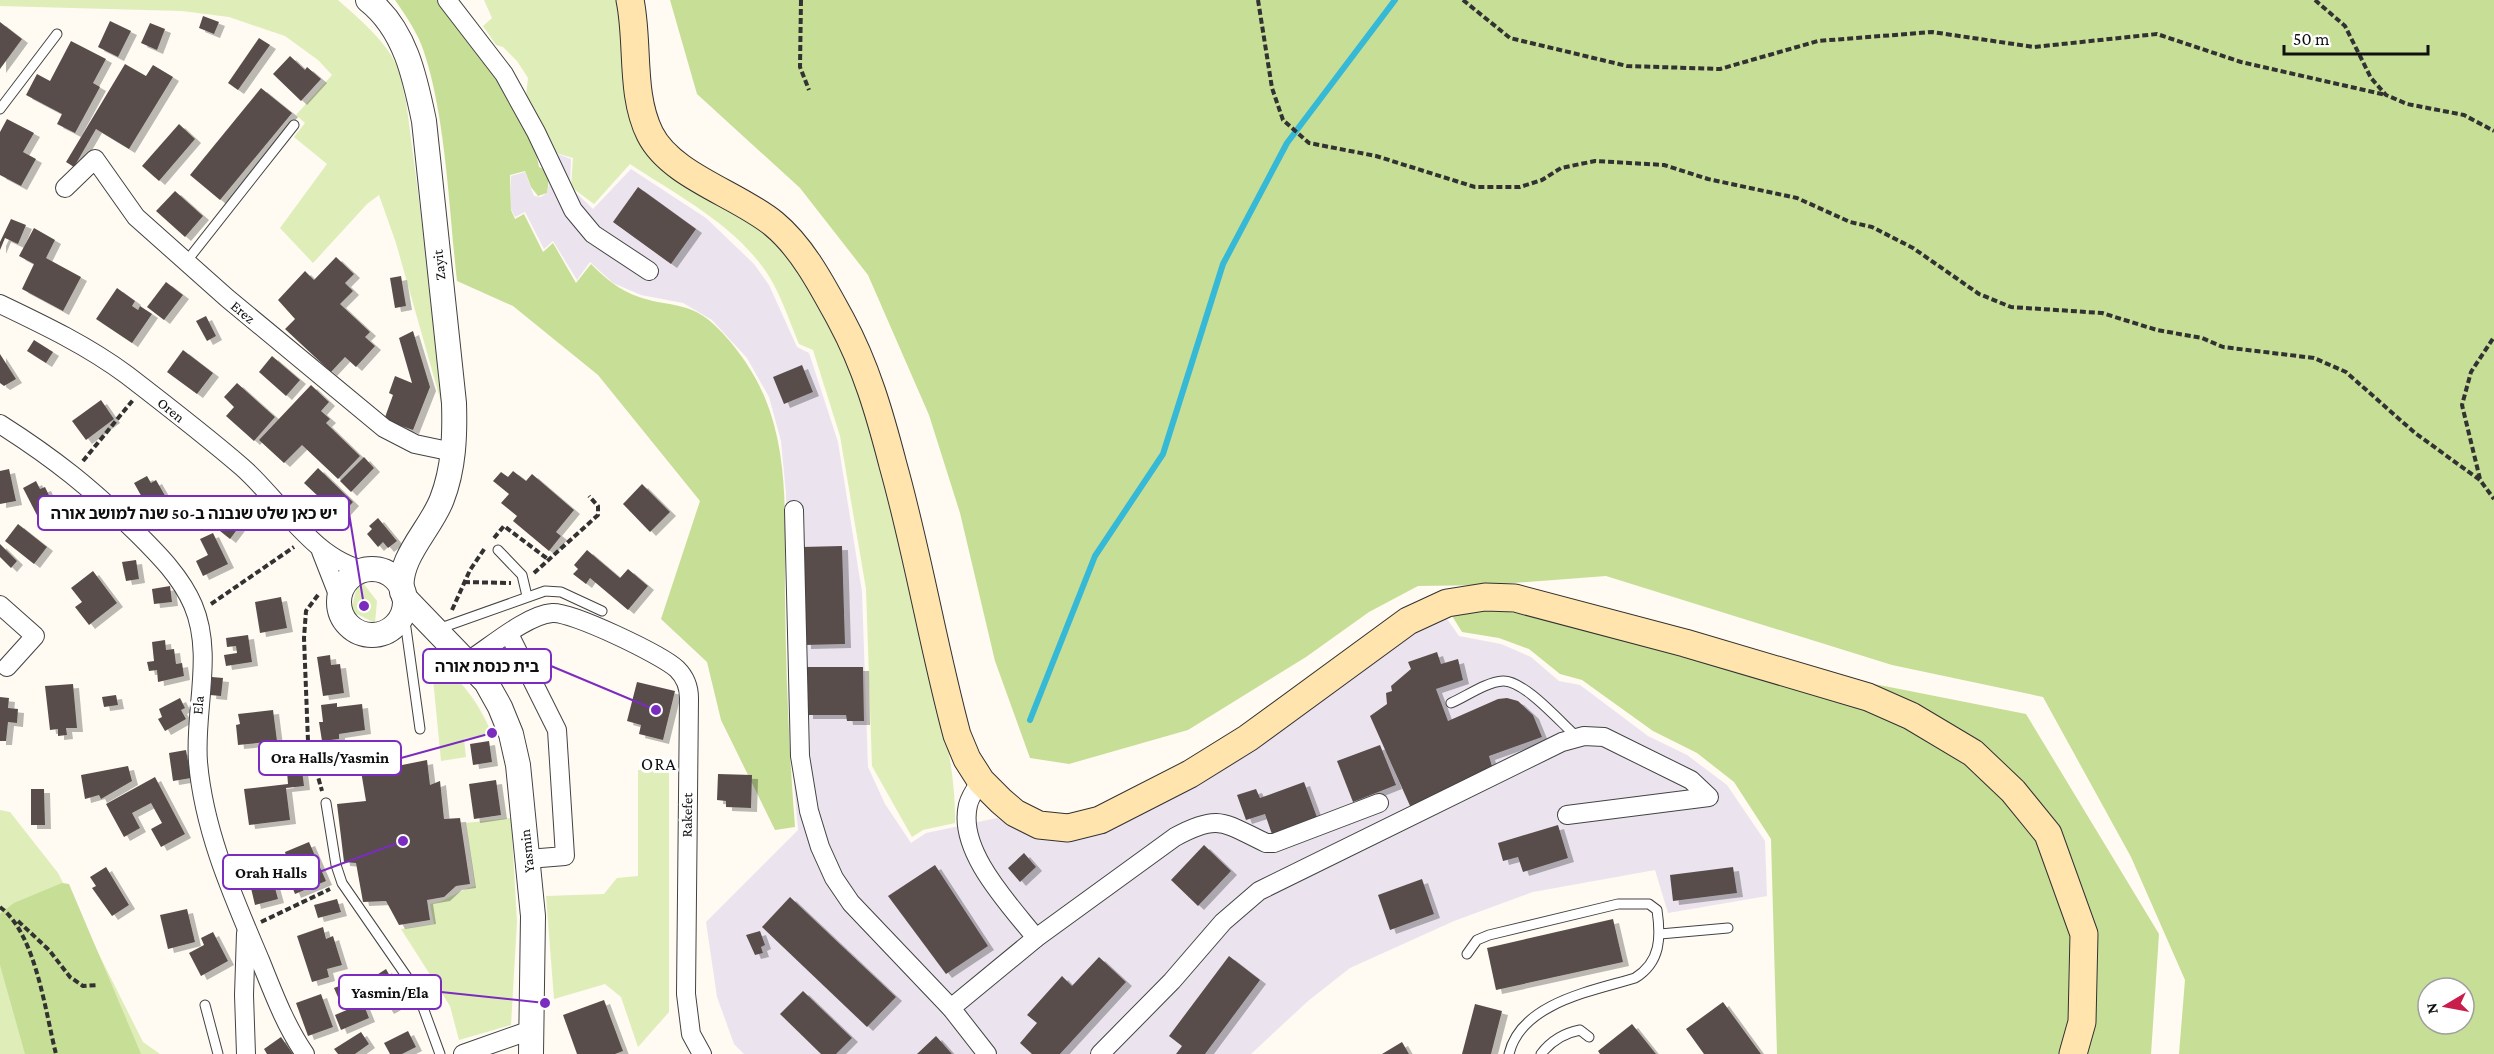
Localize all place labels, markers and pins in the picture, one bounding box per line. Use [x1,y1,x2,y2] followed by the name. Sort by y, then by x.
[38,496,349,530] callout: יש כאן שלט שנבנה ב-50 שנה למושב אורה
[423,649,551,683] callout: בית כנסת אורה
[259,741,401,775] callout: Ora Halls/Yasmin
[223,855,319,889] callout: Orah Halls
[339,975,441,1009] callout: Yasmin/Ela

